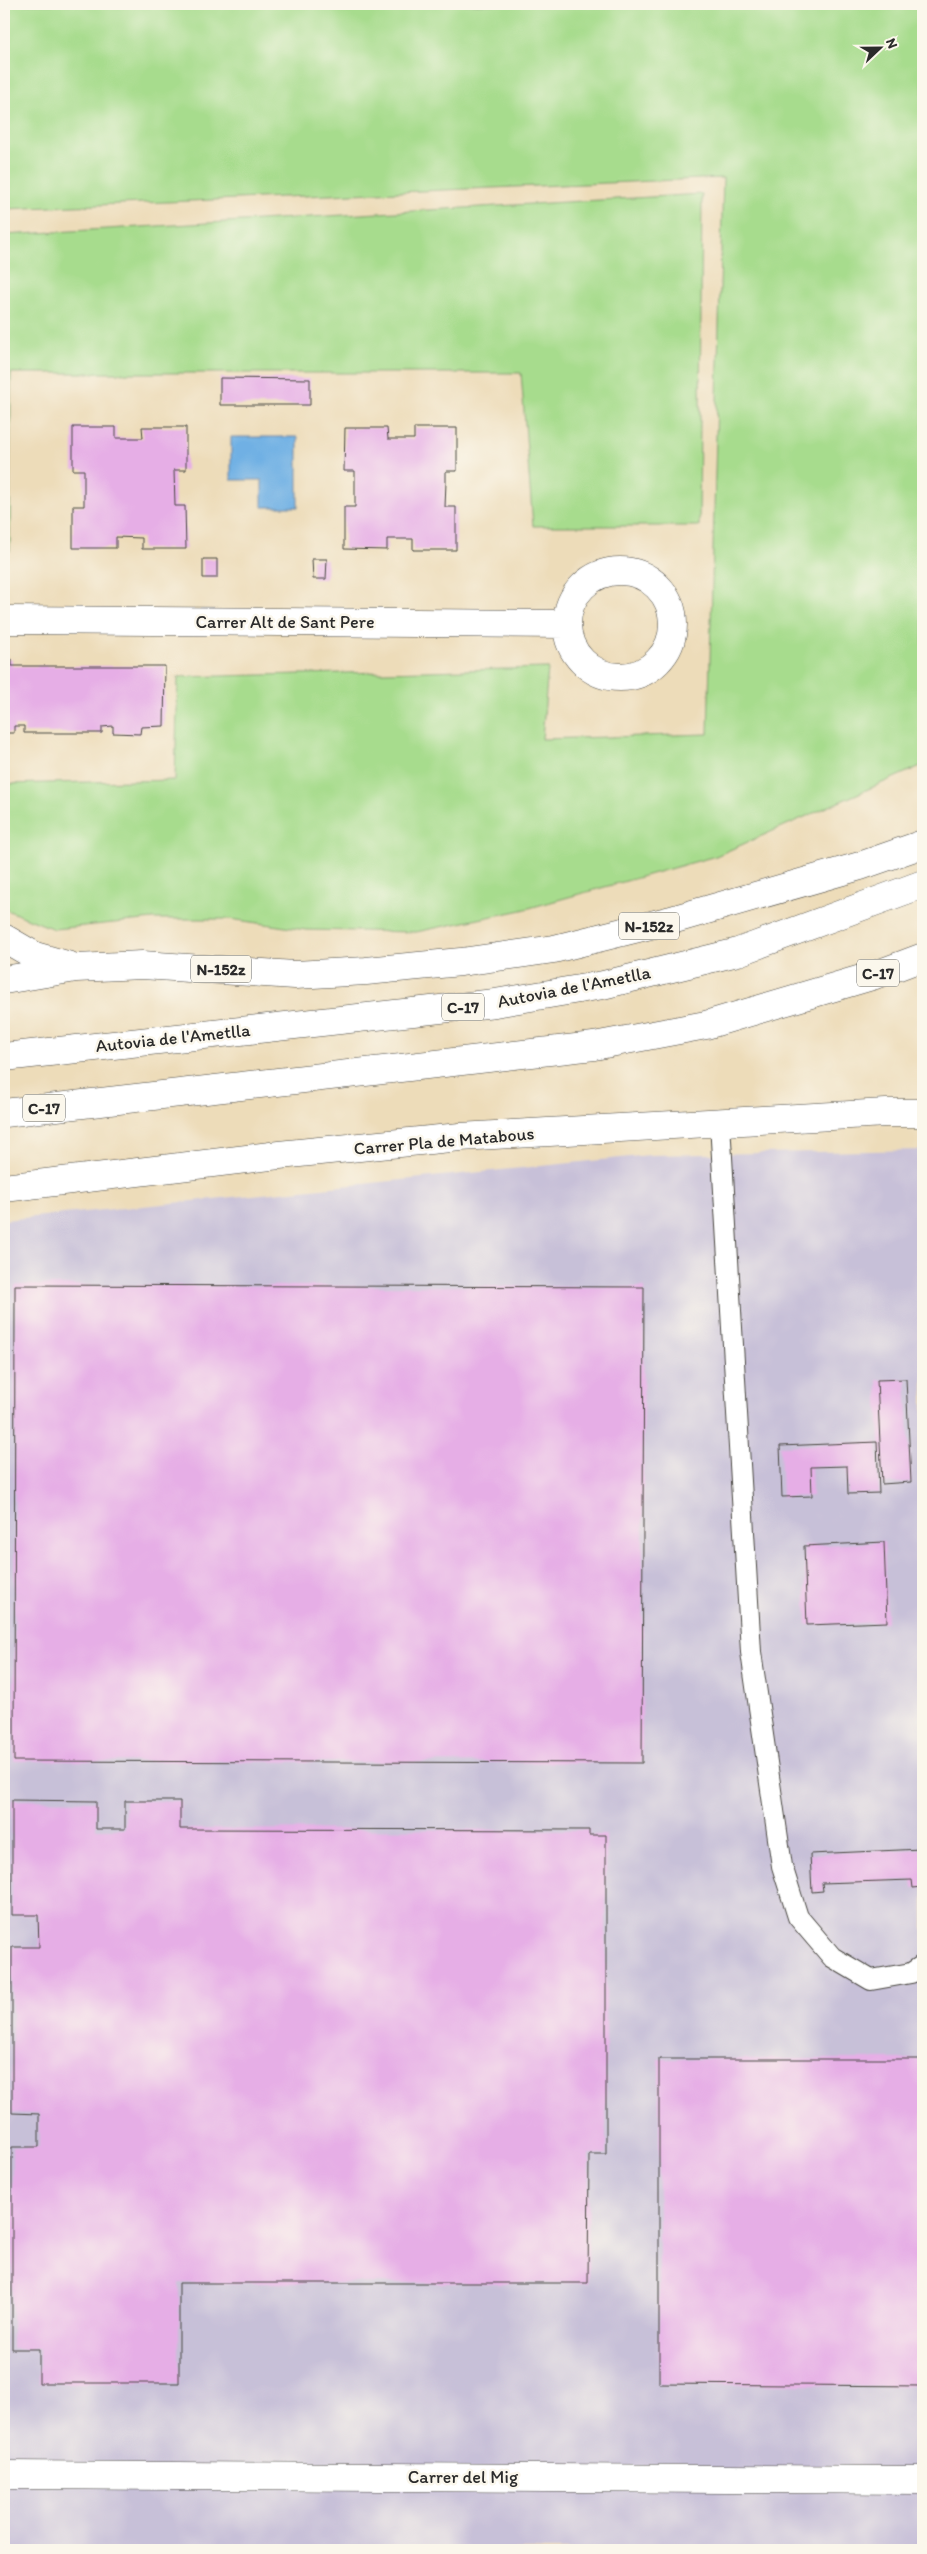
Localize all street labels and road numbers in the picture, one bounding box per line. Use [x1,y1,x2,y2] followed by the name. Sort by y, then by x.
[195,611,375,633] street label: Carrer Alt de Sant Pere
[619,912,679,939] road number: N-152z
[191,956,251,982] road number: N-152z
[857,960,899,986] road number: C-17
[496,961,653,1013] street label: Autovia de l'Ametlla
[442,994,484,1020] road number: C-17
[95,1019,252,1057] street label: Autovia de l'Ametlla
[23,1094,65,1122] road number: C-17
[353,1122,535,1160] street label: Carrer Pla de Matabous
[408,2466,519,2488] street label: Carrer del Mig

